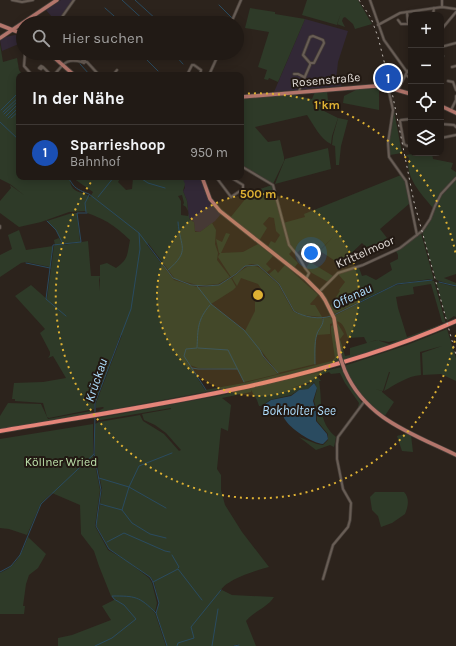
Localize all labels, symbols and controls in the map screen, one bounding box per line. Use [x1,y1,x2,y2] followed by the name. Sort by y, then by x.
[408,12,444,156] map controls
[408,12,444,48] button: +
[16,16,244,60] search box
[30,27,52,49] icon: search
[62,29,144,47] text: Hier suchen
[408,48,444,84] button: −
[375,63,401,93] pin: 1
[291,70,361,90] street label: Rosenstraße
[408,84,444,120] button: locate
[32,88,124,108] text: In der Nähe
[314,98,340,112] text: 1 km
[408,120,444,156] button: layers
[70,136,166,154] text: Sparrieshoop
[43,145,47,160] text: 1
[190,145,228,160] text: 950 m
[70,154,120,169] text: Bahnhof
[240,187,276,201] text: 500 m
[334,233,397,271] street label: Krittelmoor
[301,243,321,263] your location
[330,280,374,312] water label: Offenau
[251,288,265,302] centre of rings
[82,356,110,404] water label: Krückau
[262,403,336,418] water label: Bokholter See
[25,455,97,469] park label: Köllner Wried

